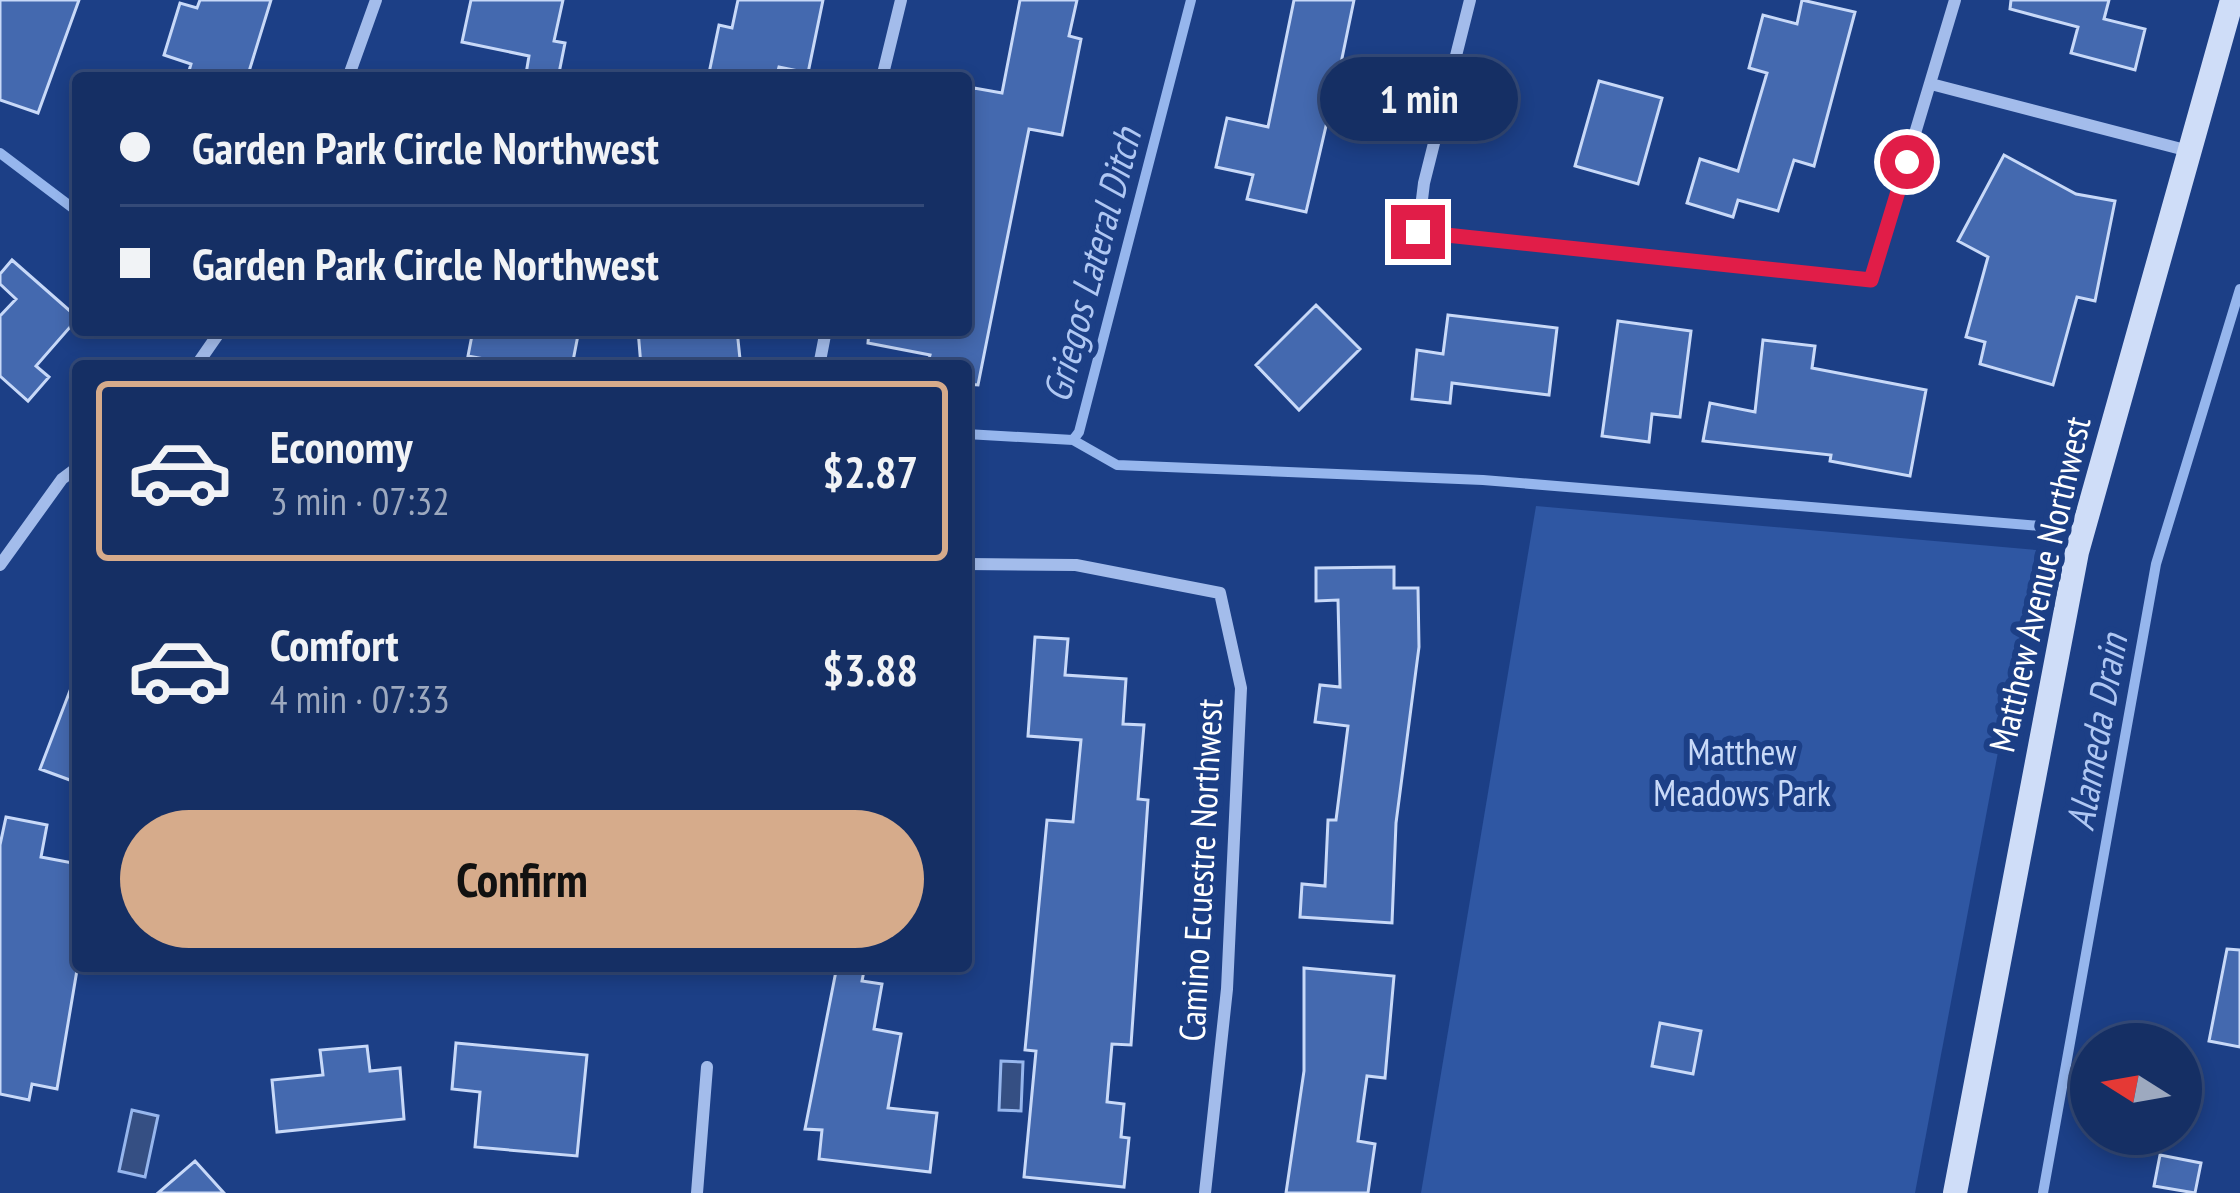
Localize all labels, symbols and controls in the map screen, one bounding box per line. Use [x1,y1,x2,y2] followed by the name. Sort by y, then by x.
[1319,58,1517,142] callout: 1 min
[1380,73,1458,124] text: 1 min
[192,118,659,176] text: Garden Park Circle Northwest
[1030,121,1152,407] water label: Griegos Lateral Ditch
[1880,135,1934,189] route start
[1391,205,1445,259] route end
[192,234,659,292] text: Garden Park Circle Northwest
[1978,412,2100,756] street label: Matthew Avenue Northwest
[126,417,234,525] icon: car
[270,417,413,475] text: Economy
[822,442,918,500] text: $2.87
[270,475,450,526] text: 3 min · 07:32
[126,615,234,723] icon: car
[270,615,399,673] text: Comfort
[2054,628,2139,834] water label: Alameda Drain
[822,640,918,698] text: $3.88
[270,673,450,724] text: 4 min · 07:33
[1168,697,1232,1043] street label: Camino Ecuestre Northwest
[1653,728,1831,816] park label: Matthew Meadows Park
[120,810,924,948] button: Confirm
[2070,1023,2202,1155] north arrow
[2070,1023,2202,1155] map controls

